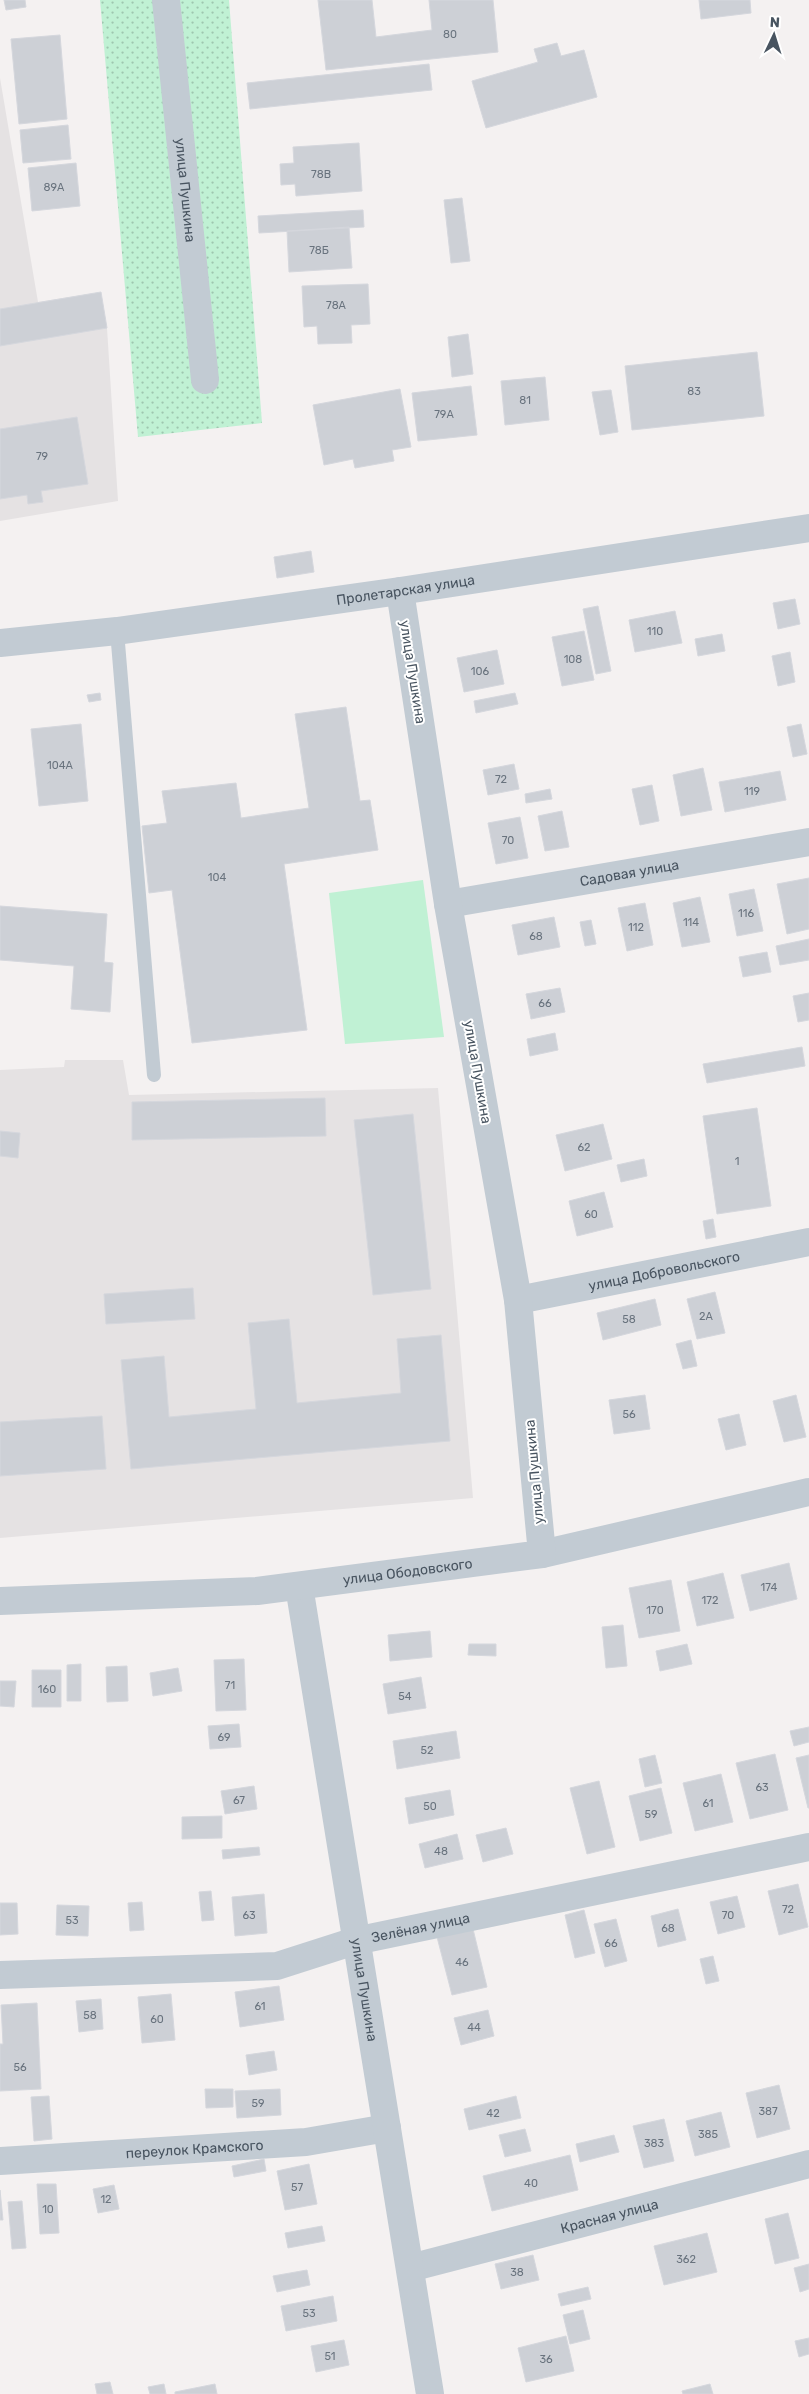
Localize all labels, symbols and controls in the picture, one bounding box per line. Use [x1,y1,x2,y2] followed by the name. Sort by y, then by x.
[749,10,799,60] north arrow
[769,14,780,31] text: N
[443,28,457,41] house number: 80
[171,137,199,243] street label: улица Пушкина
[311,168,331,181] house number: 78В
[44,181,65,194] house number: 89А
[309,244,329,257] house number: 78Б
[326,299,347,312] house number: 78А
[687,385,701,398] house number: 83
[519,394,531,407] house number: 81
[434,408,454,421] house number: 79А
[36,450,48,463] house number: 79
[335,572,476,609] street label: Пролетарская улица
[396,619,429,725] street label: улица Пушкина
[647,625,663,638] house number: 110
[564,653,582,666] house number: 108
[471,665,490,678] house number: 106
[47,759,74,772] house number: 104А
[495,773,507,786] house number: 72
[744,785,760,798] house number: 119
[502,834,514,847] house number: 70
[578,856,680,890] street label: Садовая улица
[208,871,226,884] house number: 104
[738,907,754,920] house number: 116
[683,916,699,929] house number: 114
[628,921,644,934] house number: 112
[529,930,543,943] house number: 68
[538,997,552,1010] house number: 66
[460,1019,495,1125] street label: улица Пушкина
[577,1141,591,1154] house number: 62
[735,1155,739,1168] house number: 1
[584,1208,598,1221] house number: 60
[587,1248,741,1295] street label: улица Добровольского
[699,1310,714,1323] house number: 2А
[622,1313,636,1326] house number: 58
[622,1408,636,1421] house number: 56
[521,1419,548,1525] street label: улица Пушкина
[342,1555,473,1589] street label: улица Ободовского
[761,1581,778,1594] house number: 174
[702,1594,718,1607] house number: 172
[646,1604,664,1617] house number: 170
[225,1679,235,1692] house number: 71
[38,1683,56,1696] house number: 160
[398,1690,412,1703] house number: 54
[217,1731,231,1744] house number: 69
[421,1744,434,1757] house number: 52
[755,1781,769,1794] house number: 63
[233,1794,245,1807] house number: 67
[702,1797,714,1810] house number: 61
[423,1800,437,1813] house number: 50
[644,1808,658,1821] house number: 59
[434,1845,448,1858] house number: 48
[782,1903,794,1916] house number: 72
[242,1909,256,1922] house number: 63
[370,1909,471,1946] street label: Зелёная улица
[722,1909,734,1922] house number: 70
[65,1914,79,1927] house number: 53
[661,1922,675,1935] house number: 68
[347,1937,381,2043] street label: улица Пушкина
[604,1937,618,1950] house number: 66
[455,1956,469,1969] house number: 46
[254,2000,266,2013] house number: 61
[83,2009,97,2022] house number: 58
[150,2013,164,2026] house number: 60
[467,2021,481,2034] house number: 44
[13,2061,27,2074] house number: 56
[251,2097,265,2110] house number: 59
[758,2105,778,2118] house number: 387
[486,2107,500,2120] house number: 42
[698,2128,719,2141] house number: 385
[125,2137,264,2162] street label: переулок Крамского
[644,2137,664,2150] house number: 383
[524,2177,538,2190] house number: 40
[291,2181,303,2194] house number: 57
[100,2193,112,2206] house number: 12
[559,2196,660,2237] street label: Красная улица
[42,2203,54,2216] house number: 10
[676,2253,696,2266] house number: 362
[510,2266,524,2279] house number: 38
[302,2307,316,2320] house number: 53
[324,2350,336,2363] house number: 51
[539,2353,553,2366] house number: 36

